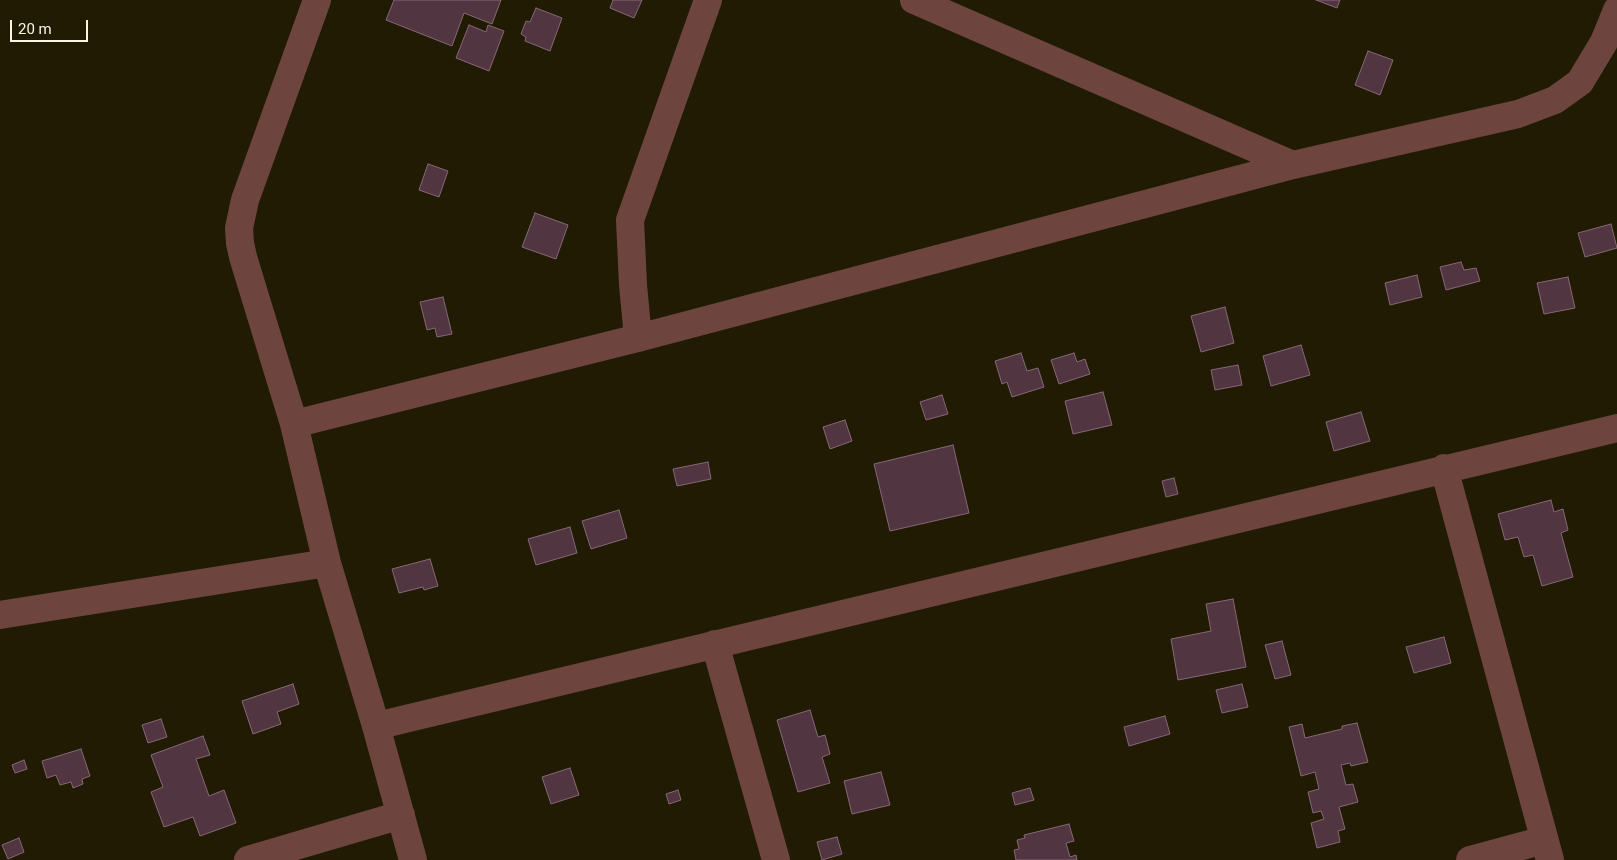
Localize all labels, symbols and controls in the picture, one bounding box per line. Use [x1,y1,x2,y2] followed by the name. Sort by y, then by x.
[12,10,90,42] scale bar
[18,20,52,38] text: 20 m

